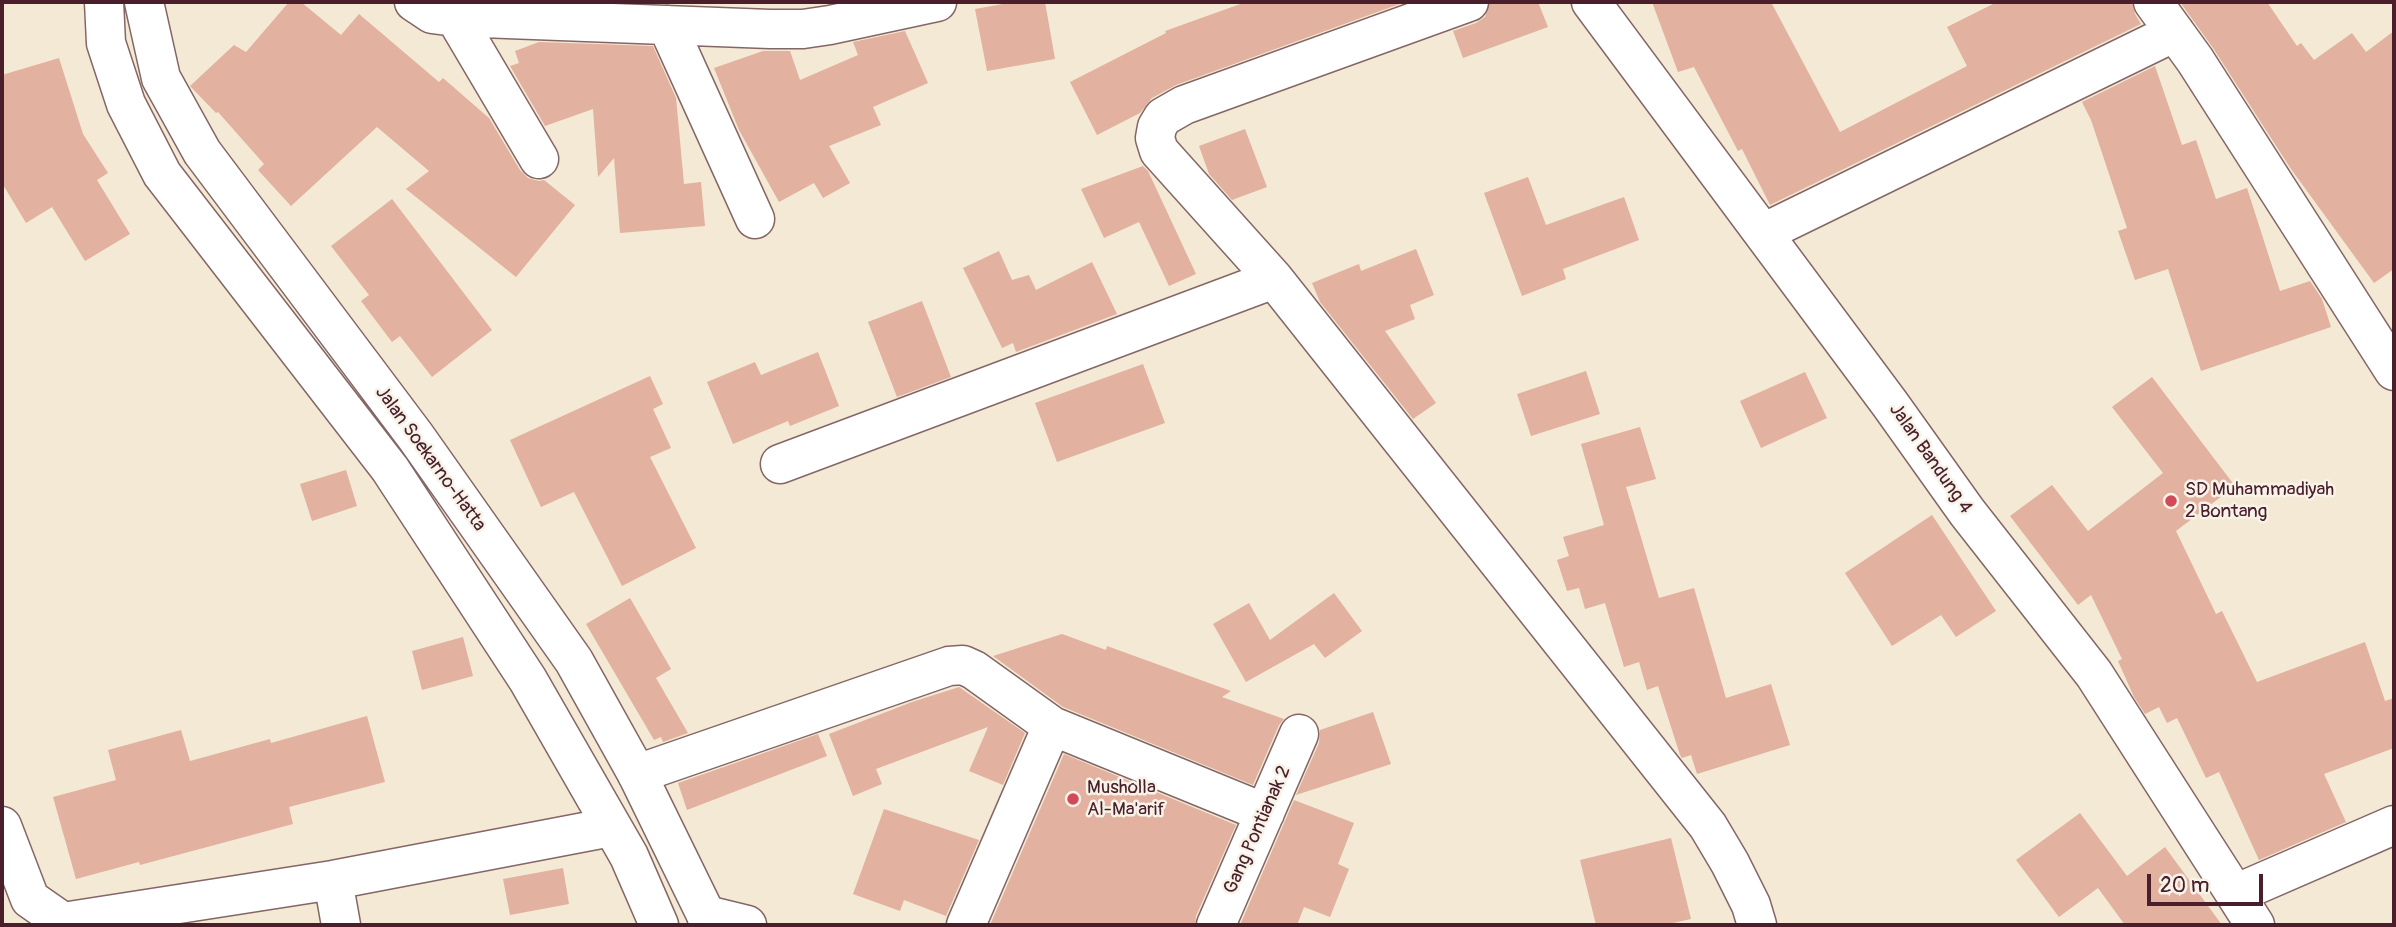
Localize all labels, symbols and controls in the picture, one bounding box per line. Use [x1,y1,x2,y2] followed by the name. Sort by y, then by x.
[370,382,490,536] street label: Jalan Soekarno-Hatta
[1883,399,1977,519] street label: Jalan Bandung 4
[2185,479,2334,523] place label: SD Muhammadiyah 2 Bontang
[2163,493,2179,509] marker: SD Muhammadiyah 2 Bontang
[1220,762,1296,898] street label: Gang Pontianak 2
[1087,777,1165,821] place label: Musholla Al-Ma'arif
[1065,791,1081,807] marker: Musholla Al-Ma'arif
[2151,860,2266,904] scale bar
[2160,872,2209,899] text: 20 m

